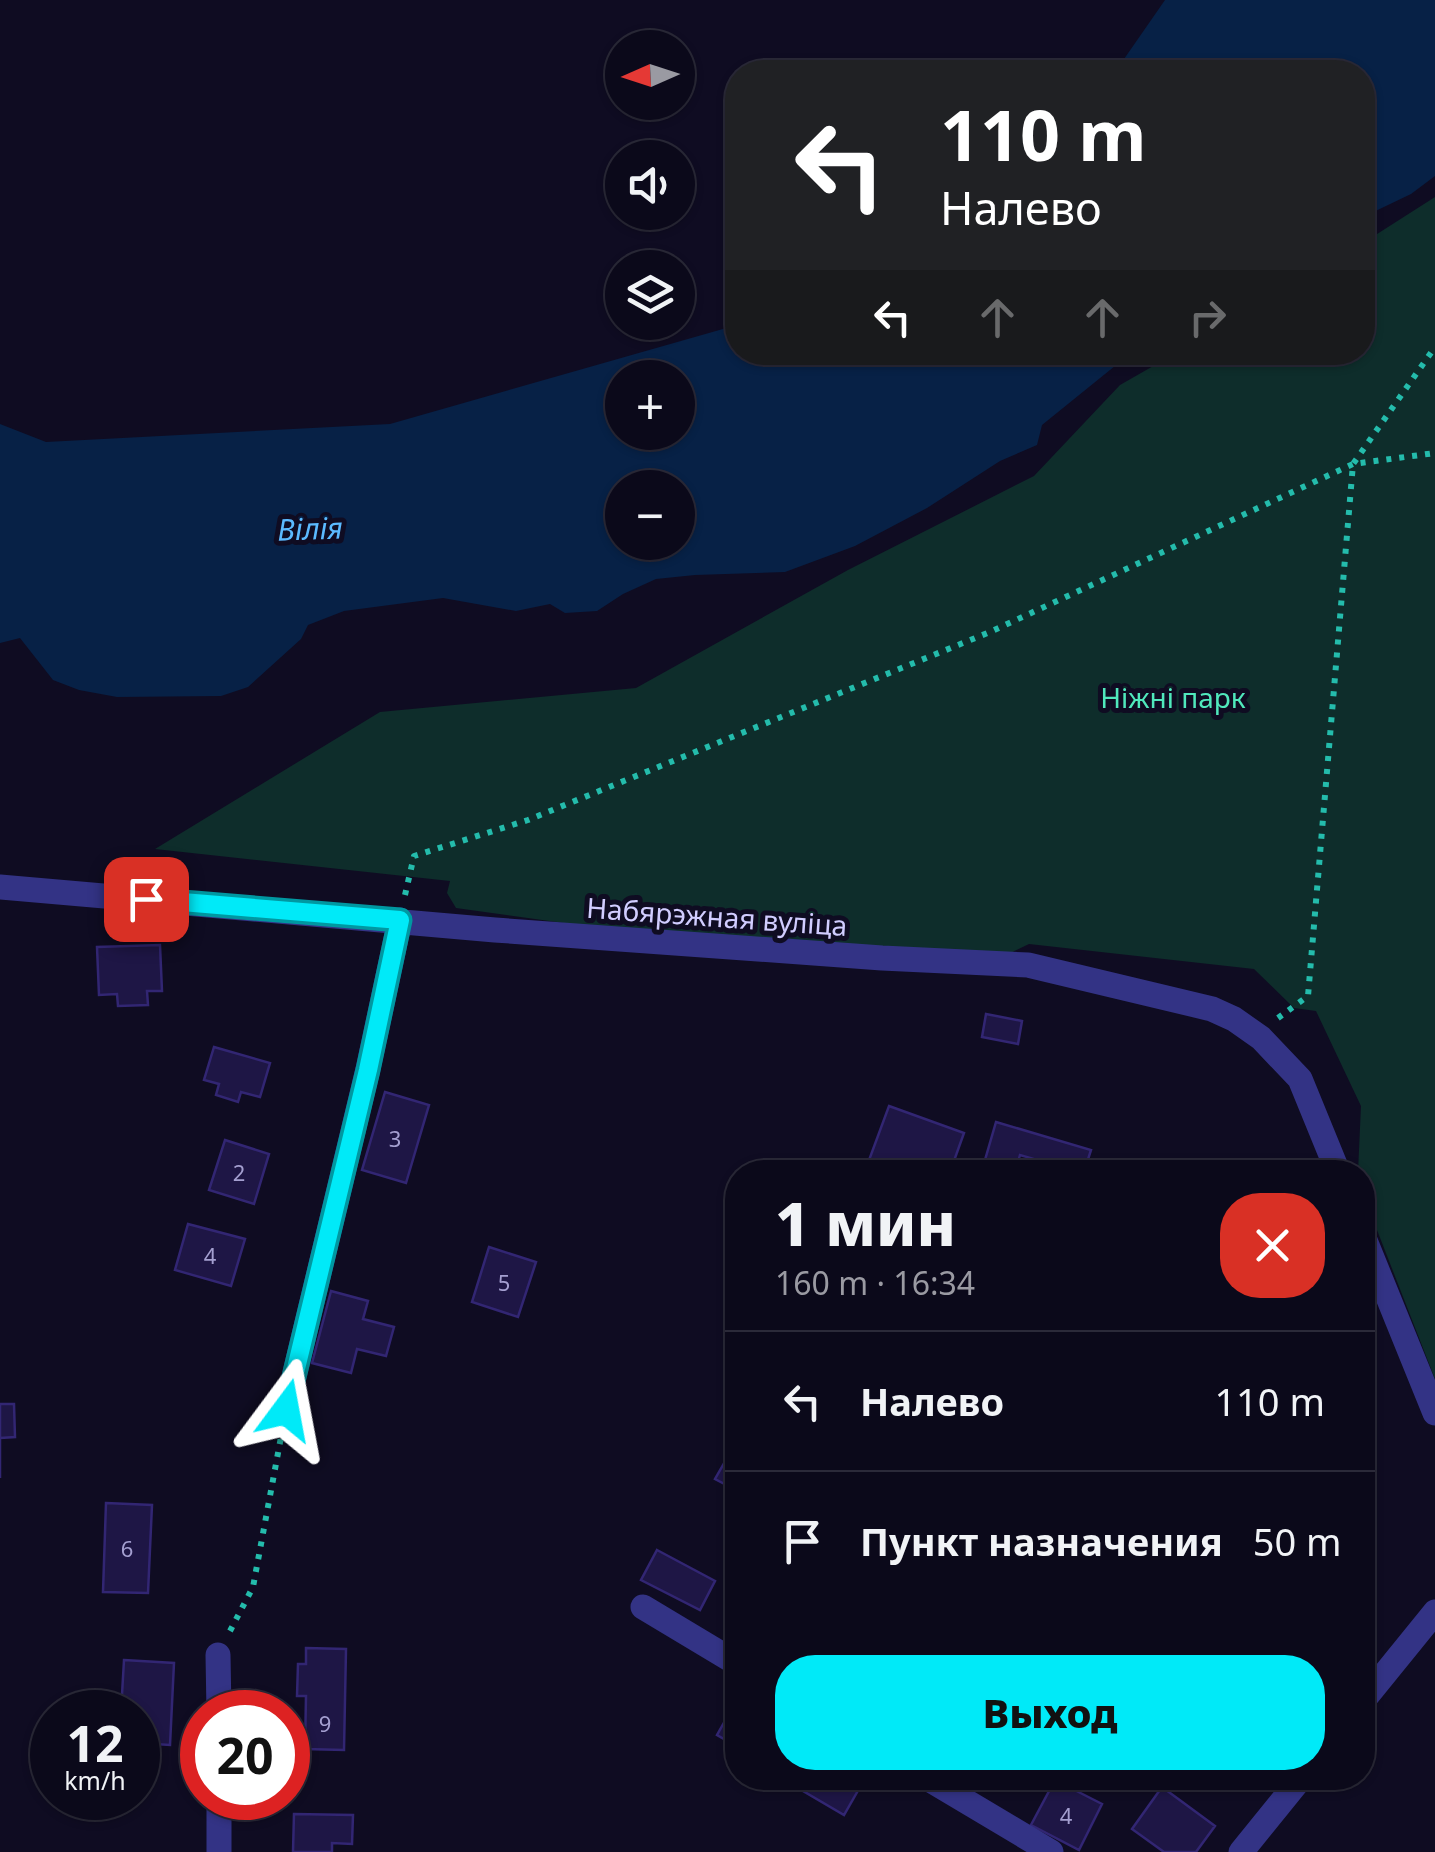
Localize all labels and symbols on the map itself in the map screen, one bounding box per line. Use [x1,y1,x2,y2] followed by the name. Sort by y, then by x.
[605,30,695,120] north arrow
[277,506,343,550] water label: Вілія
[1100,678,1246,716] park label: Ніжні парк
[104,857,189,942] pin
[585,888,849,944] street label: Набярэжная вуліца
[389,1123,401,1153] house number: 3
[233,1157,245,1187] house number: 2
[204,1240,217,1270] house number: 4
[498,1267,510,1297] house number: 5
[234,1358,338,1462] position arrow
[121,1533,133,1563] house number: 6
[180,1690,310,1820] speed limit sign: 20
[319,1708,331,1738] house number: 9
[1060,1800,1073,1830] house number: 4

